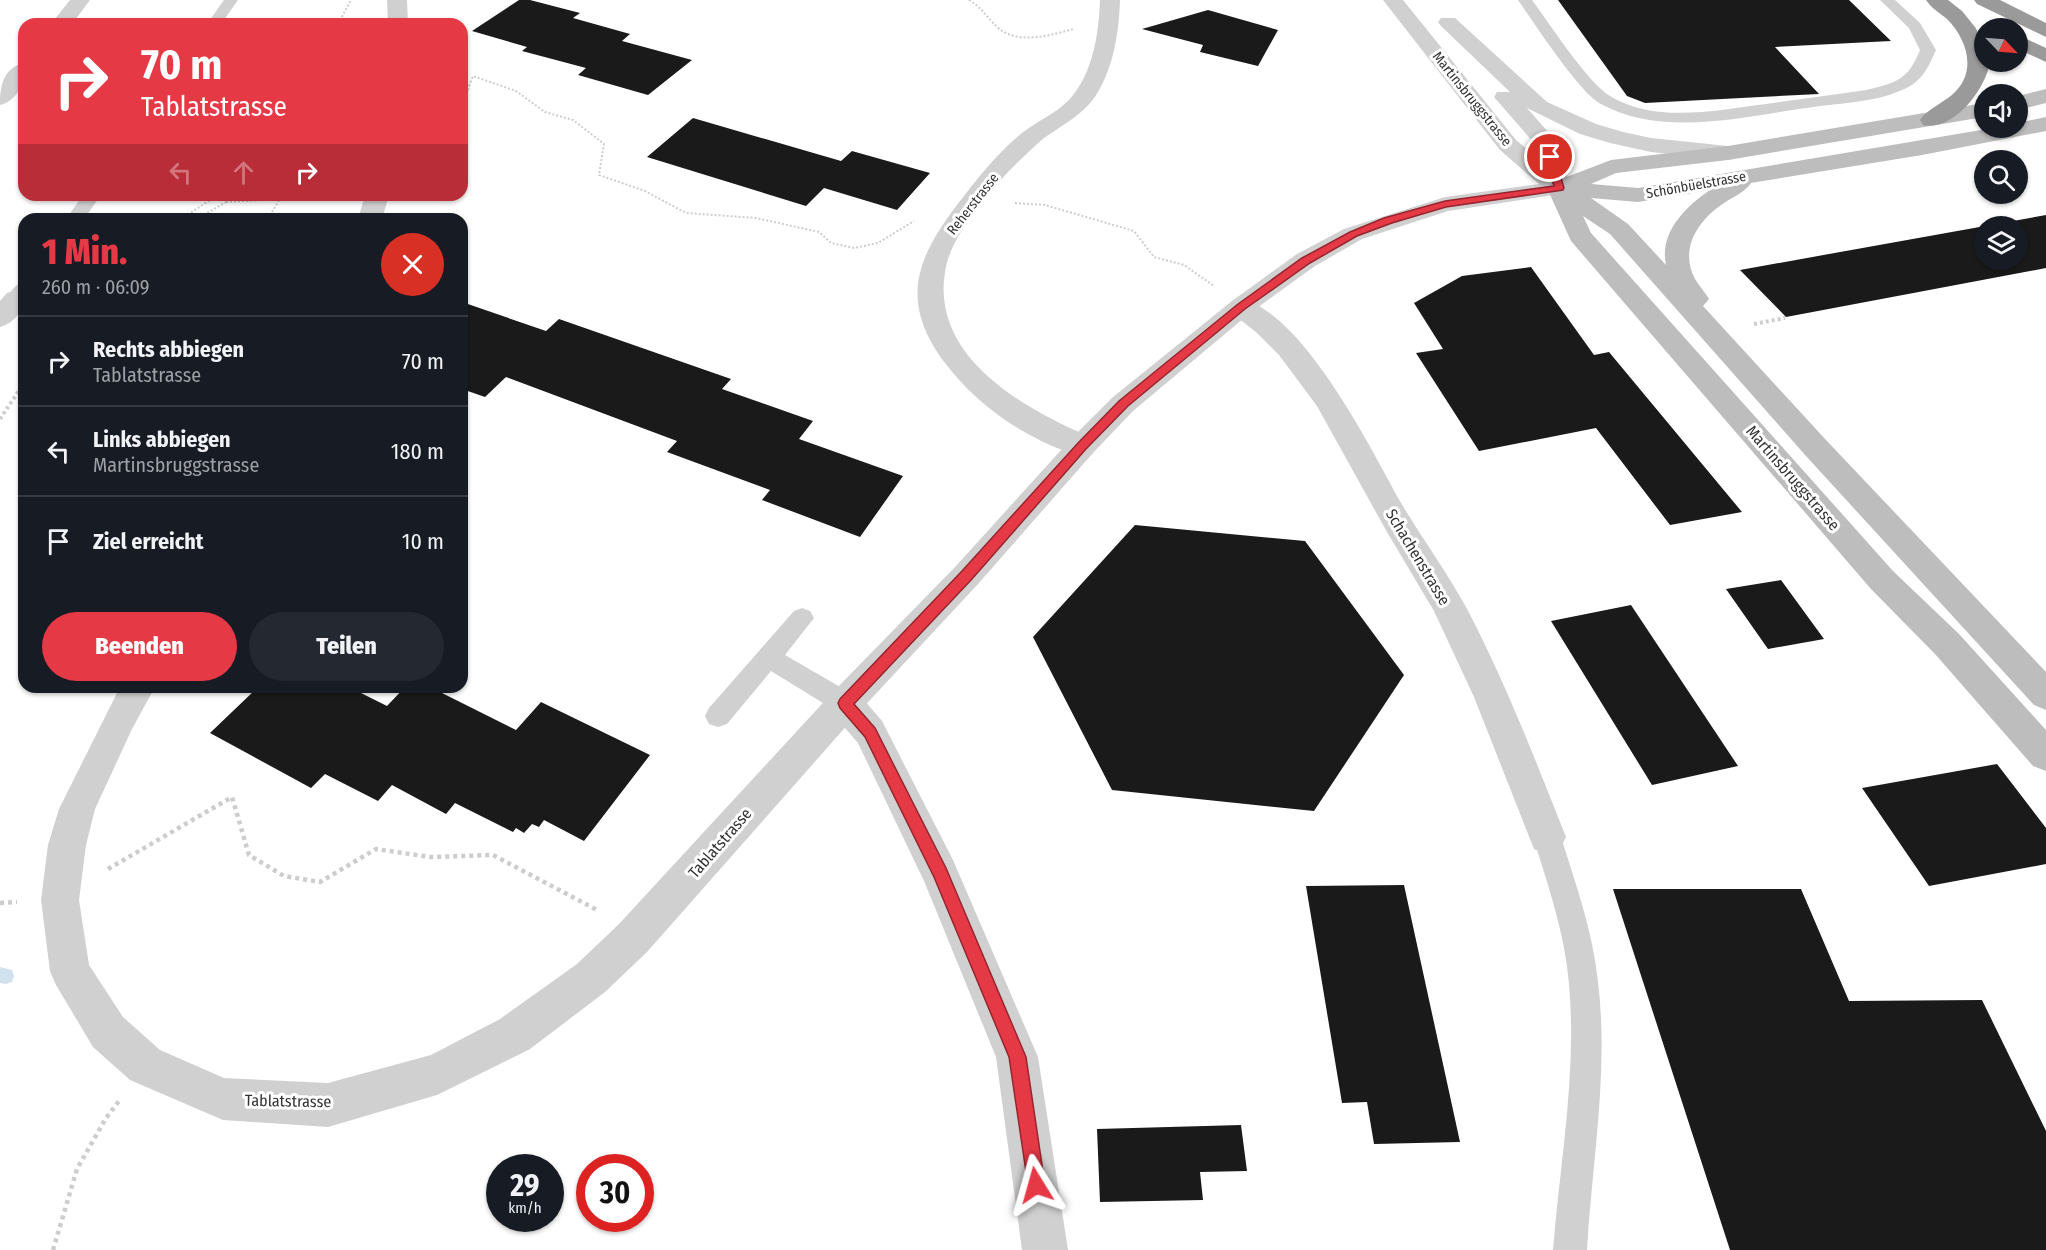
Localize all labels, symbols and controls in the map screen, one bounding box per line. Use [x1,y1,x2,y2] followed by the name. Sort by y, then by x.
[1974,18,2028,72] north arrow
[1974,18,2028,270] map controls
[141,40,222,90] text: 70 m
[42,42,120,120] icon: right
[1429,48,1515,150] street label: Martinsbruggstrasse
[1974,84,2028,138] button: sound
[141,91,287,123] text: Tablatstrasse
[1524,131,1575,182] pin
[1533,140,1566,173] icon: arrive
[1974,150,2028,204] button: search
[164,156,197,189] icon: left
[227,156,260,189] icon: ahead
[290,156,323,189] icon: right
[1645,168,1747,202] street label: Schönbüelstrasse
[944,170,1002,238] street label: Reherstrasse
[1974,216,2028,270] button: layers
[42,230,127,274] text: 1 Min.
[381,233,444,296] button: close
[42,275,149,299] text: 260 m · 06:09
[93,336,244,363] text: Rechts abbiegen
[42,345,75,378] icon: right
[402,348,444,375] text: 70 m
[93,363,201,387] text: Tablatstrasse
[1742,422,1844,534] street label: Martinsbruggstrasse
[93,426,231,453] text: Links abbiegen
[42,435,75,468] icon: left
[391,438,444,465] text: 180 m
[93,453,259,477] text: Martinsbruggstrasse
[1382,505,1454,609] street label: Schachenstrasse
[42,525,75,558] icon: arrive
[93,528,204,555] text: Ziel erreicht
[402,528,444,555] text: 10 m
[42,612,237,681] button: Beenden
[249,612,444,681] button: Teilen
[684,804,756,882] street label: Tablatstrasse
[245,1091,331,1111] street label: Tablatstrasse
[1004,1153,1068,1217] position arrow
[576,1154,654,1232] speed limit sign: 30
[510,1168,540,1204] text: 29
[508,1199,542,1217] text: km/h

